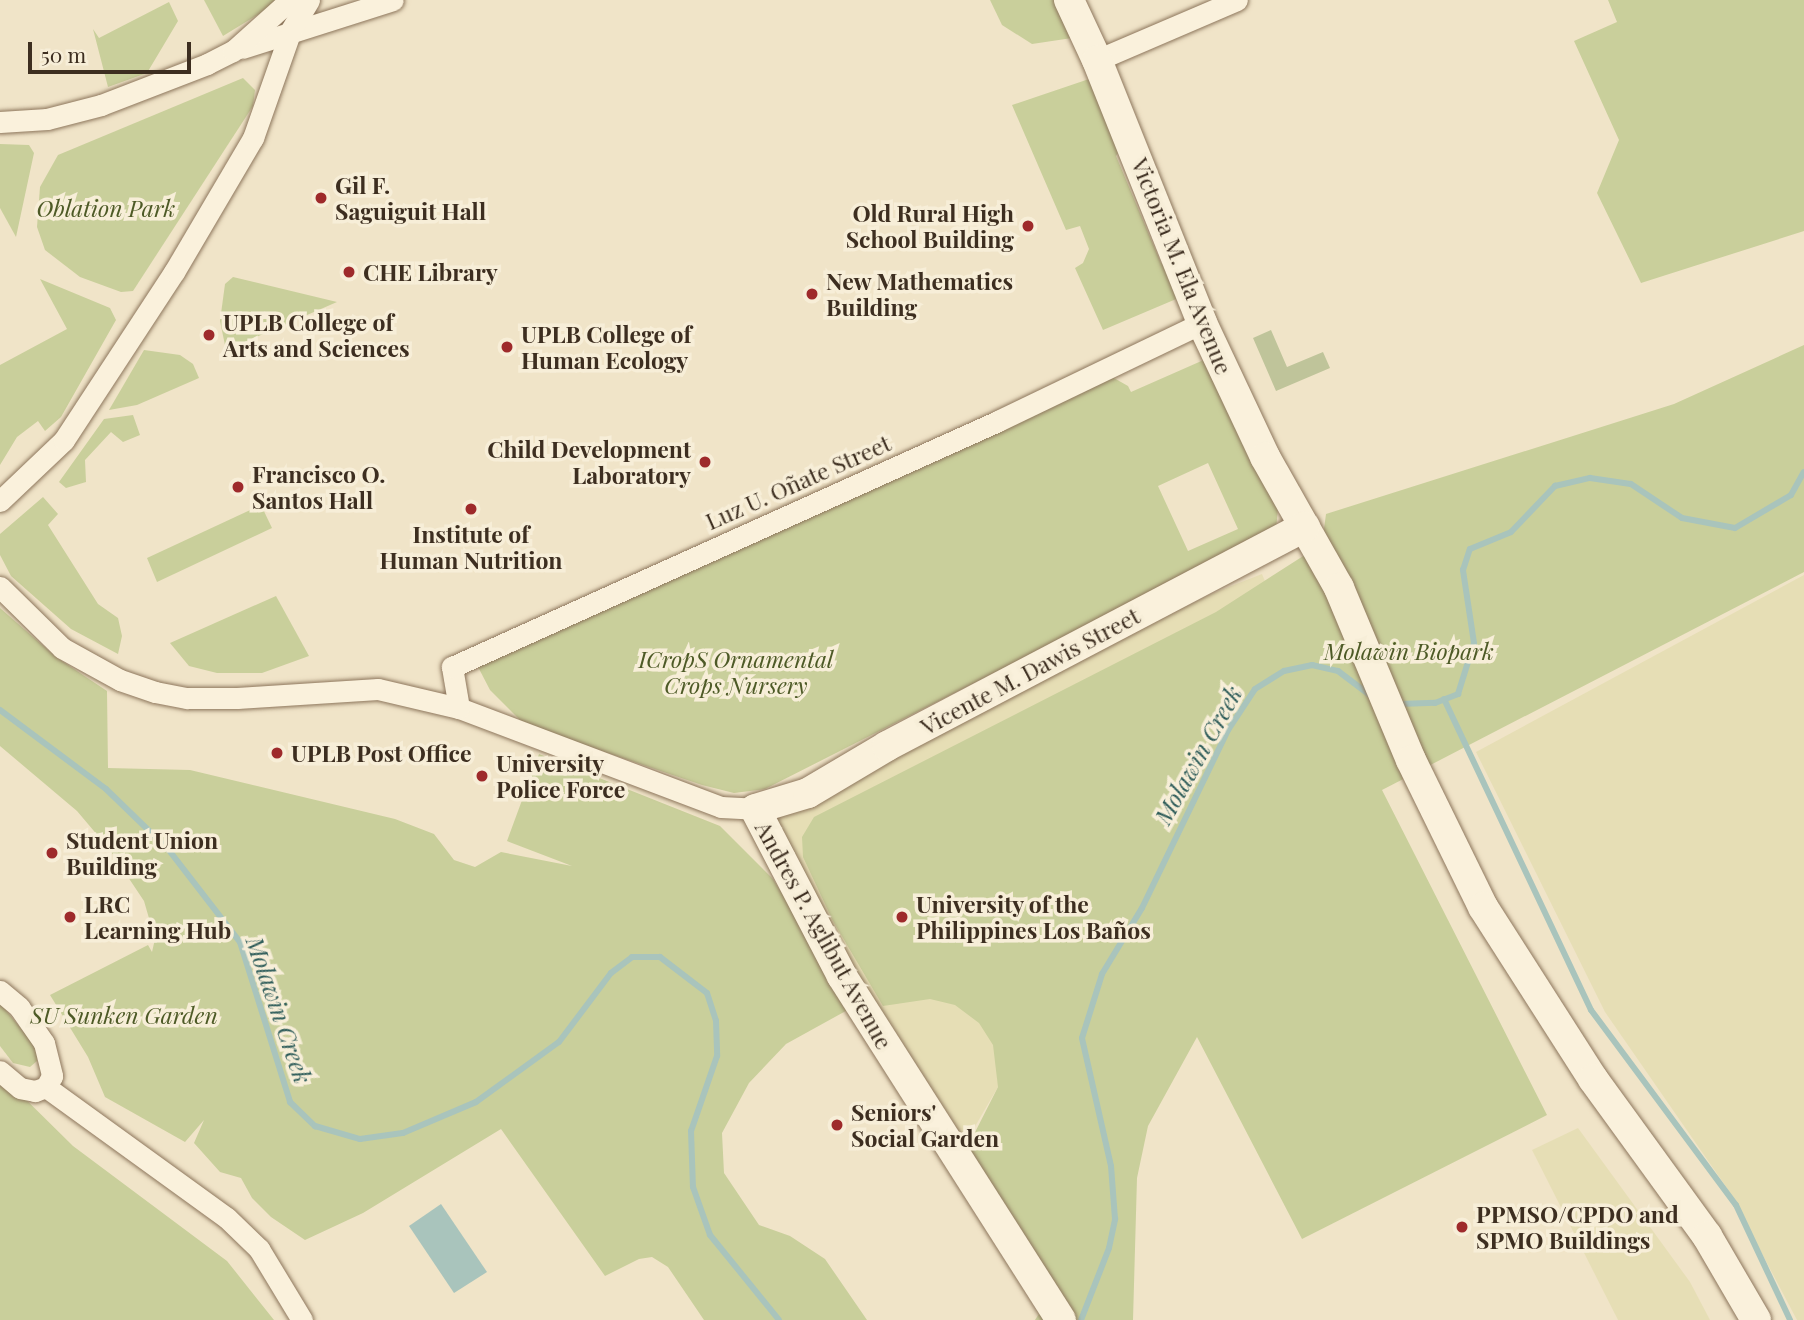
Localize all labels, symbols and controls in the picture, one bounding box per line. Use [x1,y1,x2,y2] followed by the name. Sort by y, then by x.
[32,28,194,72] scale bar
[41,40,86,68] text: 50 m
[1126,153,1238,379] street label: Victoria M. Ela Avenue
[335,171,486,225] place label: Gil F. Saguiguit Hall
[313,190,329,206] marker: Gil F. Saguiguit Hall
[37,194,175,222] park label: Oblation Park
[846,199,1014,253] place label: Old Rural High School Building
[1020,218,1036,234] marker: Old Rural High School Building
[363,258,498,286] place label: CHE Library
[341,264,357,280] marker: CHE Library
[826,267,1014,321] place label: New Mathematics Building
[804,286,820,302] marker: New Mathematics Building
[223,308,410,362] place label: UPLB College of Arts and Sciences
[521,320,692,374] place label: UPLB College of Human Ecology
[201,327,217,343] marker: UPLB College of Arts and Sciences
[499,339,515,355] marker: UPLB College of Human Ecology
[701,429,895,535] street label: Luz U. Oñate Street
[487,435,691,489] place label: Child Development Laboratory
[697,454,713,470] marker: Child Development Laboratory
[252,460,385,514] place label: Francisco O. Santos Hall
[230,479,246,495] marker: Francisco O. Santos Hall
[463,501,479,517] marker: Institute of Human Nutrition
[380,520,562,574] place label: Institute of Human Nutrition
[916,601,1144,741] street label: Vicente M. Dawis Street
[1324,637,1494,665] park label: Molawin Biopark
[639,645,833,699] park label: ICropS Ornamental Crops Nursery
[1148,681,1248,829] water label: Molawin Creek
[291,739,472,767] place label: UPLB Post Office
[269,745,285,761] marker: UPLB Post Office
[496,749,625,803] place label: University Police Force
[474,768,490,784] marker: University Police Force
[749,815,899,1055] street label: Andres P. Aglibut Avenue
[66,826,218,880] place label: Student Union Building
[44,845,60,861] marker: Student Union Building
[84,890,231,944] place label: LRC Learning Hub
[916,890,1151,944] place label: University of the Philippines Los Baños
[62,909,78,925] marker: LRC Learning Hub
[894,909,910,925] marker: University of the Philippines Los Baños
[240,933,318,1087] water label: Molawin Creek
[30,1001,218,1029] park label: SU Sunken Garden
[851,1098,999,1152] place label: Seniors' Social Garden
[829,1117,845,1133] marker: Seniors' Social Garden
[1476,1200,1679,1254] place label: PPMSO/CPDO and SPMO Buildings
[1454,1219,1470,1235] marker: PPMSO/CPDO and SPMO Buildings

